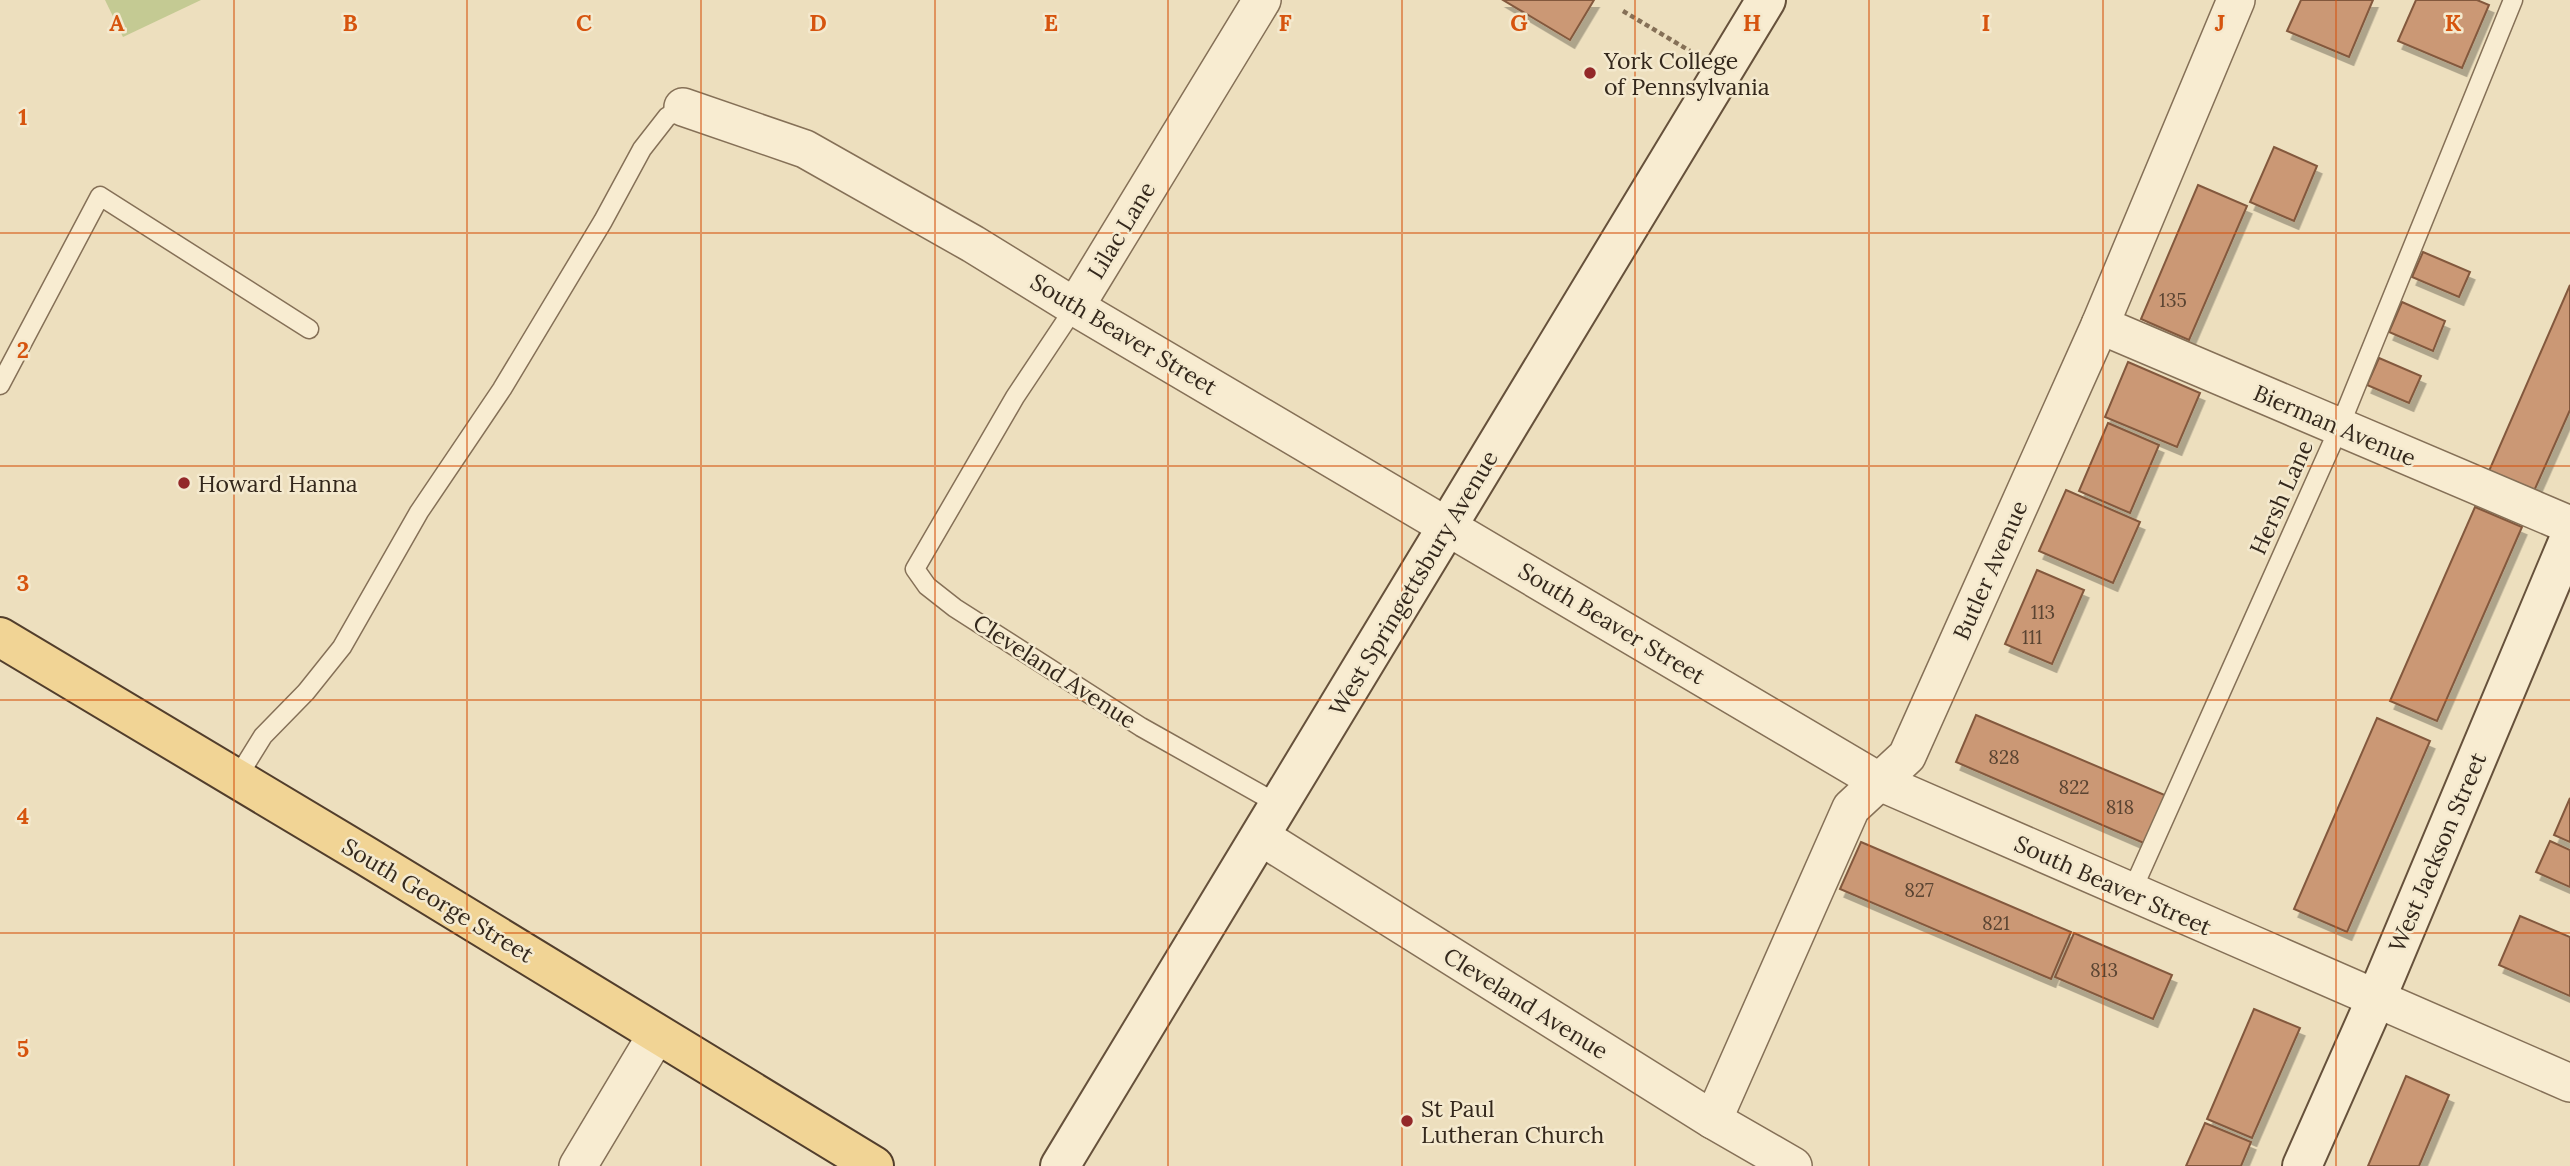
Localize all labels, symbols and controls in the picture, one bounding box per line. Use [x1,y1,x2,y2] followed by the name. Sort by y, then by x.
[109,8,125,37] text: A
[342,8,358,37] text: B
[576,8,592,37] text: C
[809,8,827,37] text: D
[1044,8,1058,37] text: E
[1278,8,1292,37] text: F
[1510,8,1528,37] text: G
[1743,8,1761,37] text: H
[1982,8,1990,37] text: I
[2215,8,2225,37] text: J
[2445,8,2462,37] text: K
[1603,46,1770,101] place label: York College of Pennsylvania
[1582,65,1598,81] marker: York College of Pennsylvania
[18,102,28,131] text: 1
[1081,176,1161,284] street label: Lilac Lane
[1025,267,1223,401] street label: South Beaver Street
[2159,288,2187,312] house number: 135
[17,335,29,364] text: 2
[2249,378,2421,472] street label: Bierman Avenue
[2243,435,2319,559] street label: Hersh Lane
[1322,445,1504,721] street label: West Springettsbury Avenue
[198,469,358,498] place label: Howard Hanna
[176,475,192,491] marker: Howard Hanna
[1946,496,2034,644] street label: Butler Avenue
[1513,556,1711,690] street label: South Beaver Street
[17,568,29,597] text: 3
[2031,600,2055,624] house number: 113
[968,607,1142,735] street label: Cleveland Avenue
[2022,625,2042,649] house number: 111
[1988,745,2020,769] house number: 828
[2382,748,2492,956] street label: West Jackson Street
[2058,775,2090,799] house number: 822
[2106,795,2134,819] house number: 818
[17,801,29,830] text: 4
[2010,829,2216,941] street label: South Beaver Street
[337,831,539,969] street label: South George Street
[1904,878,1934,902] house number: 827
[1982,911,2010,935] house number: 821
[1438,941,1614,1065] street label: Cleveland Avenue
[2090,958,2118,982] house number: 813
[17,1034,29,1063] text: 5
[1421,1094,1604,1149] place label: St Paul Lutheran Church
[1399,1113,1415,1129] marker: St Paul Lutheran Church

